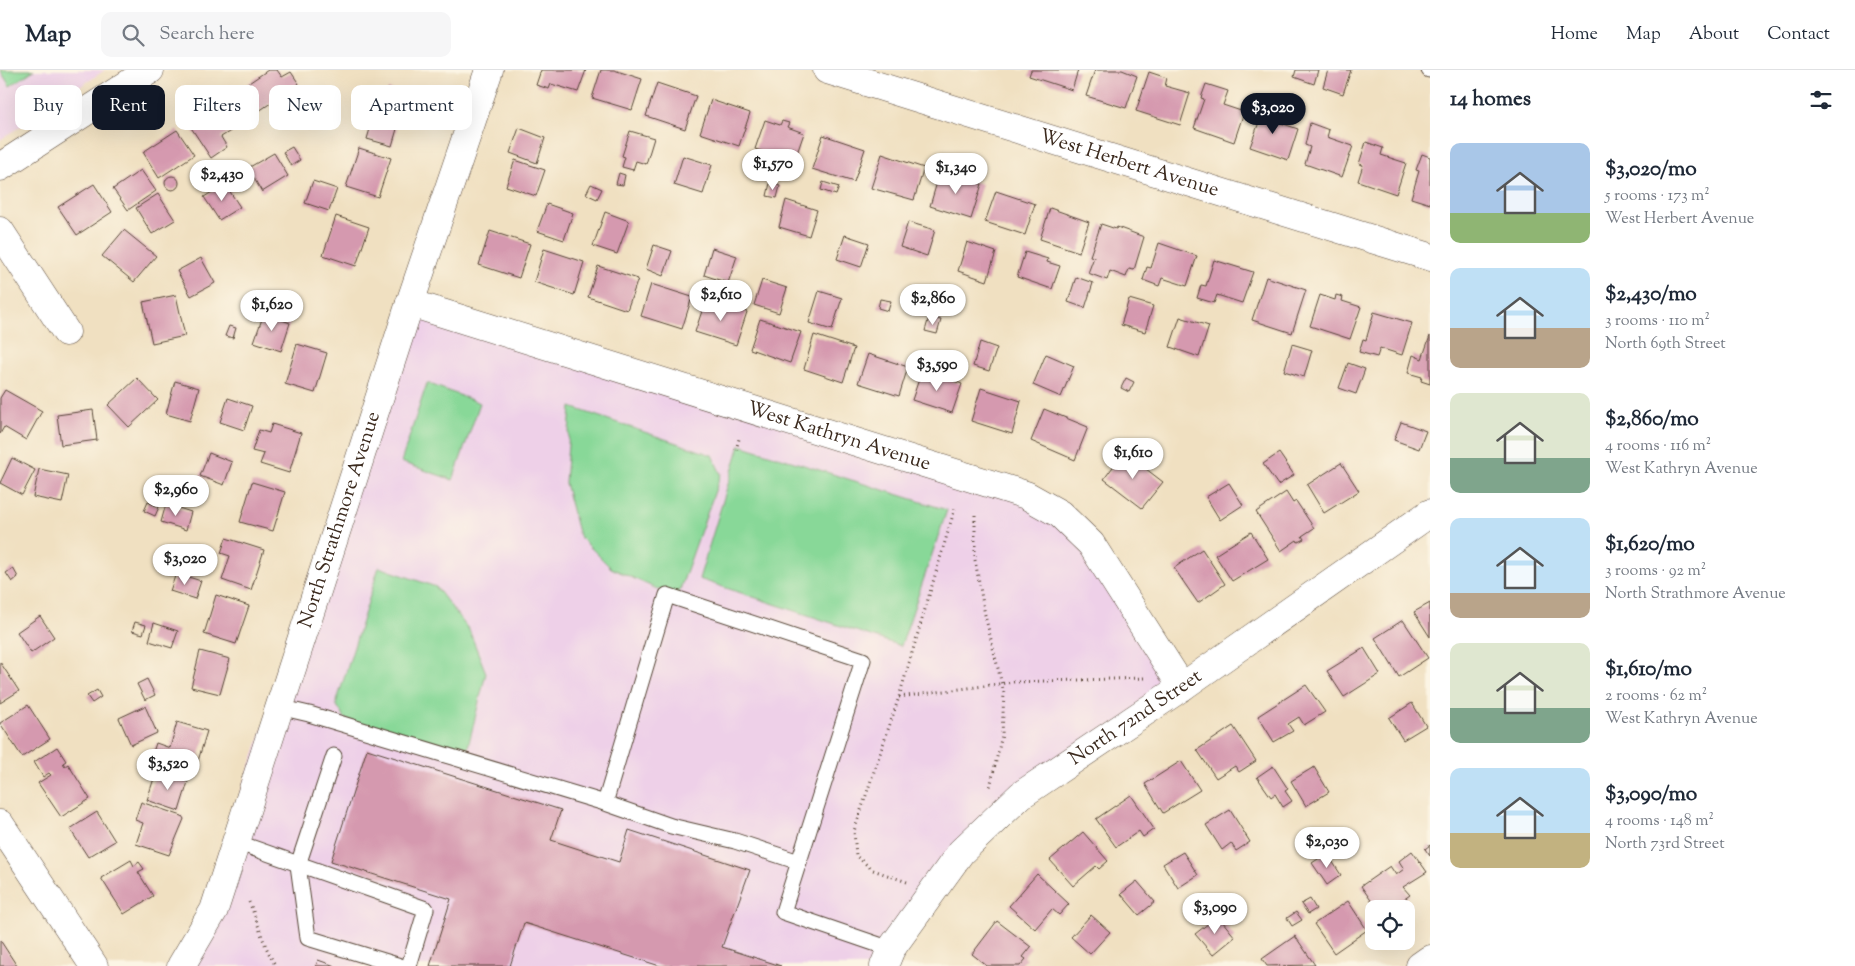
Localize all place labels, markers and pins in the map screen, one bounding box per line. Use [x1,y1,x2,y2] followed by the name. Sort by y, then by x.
[1232,92,1314,135] pin: $3,020
[732,148,814,191] pin: $1,570
[915,152,997,195] pin: $1,340
[181,160,263,202] pin: $2,430
[680,280,762,322] pin: $2,610
[892,284,974,326] pin: $2,860
[231,290,313,332] pin: $1,620
[896,350,978,392] pin: $3,590
[1092,438,1174,480] pin: $1,610
[135,474,217,517] pin: $2,960
[144,544,226,586] pin: $3,020
[127,748,209,791] pin: $3,520
[1286,826,1368,869] pin: $2,030
[1174,892,1256,935] pin: $3,090

